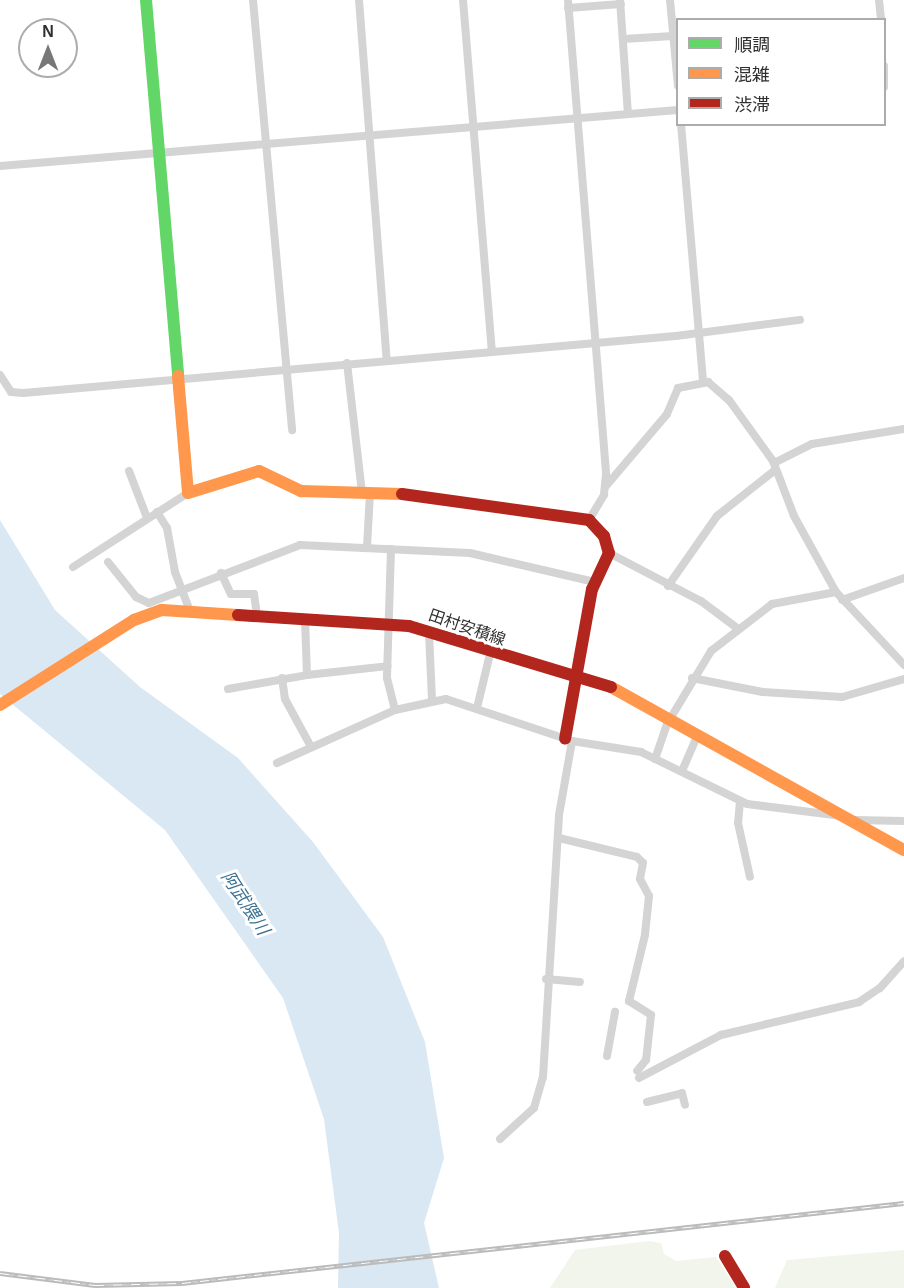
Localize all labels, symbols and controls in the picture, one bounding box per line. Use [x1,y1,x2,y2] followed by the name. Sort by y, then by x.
[18,18,78,78] north arrow
[676,18,886,126] legend
[42,23,54,40] text: N
[734,35,770,55] text: 順調
[734,65,770,85] text: 混雑
[734,95,770,115] text: 渋滞
[426,606,508,650] street label: 田村安積線
[216,867,274,939] water label: 阿武隈川

